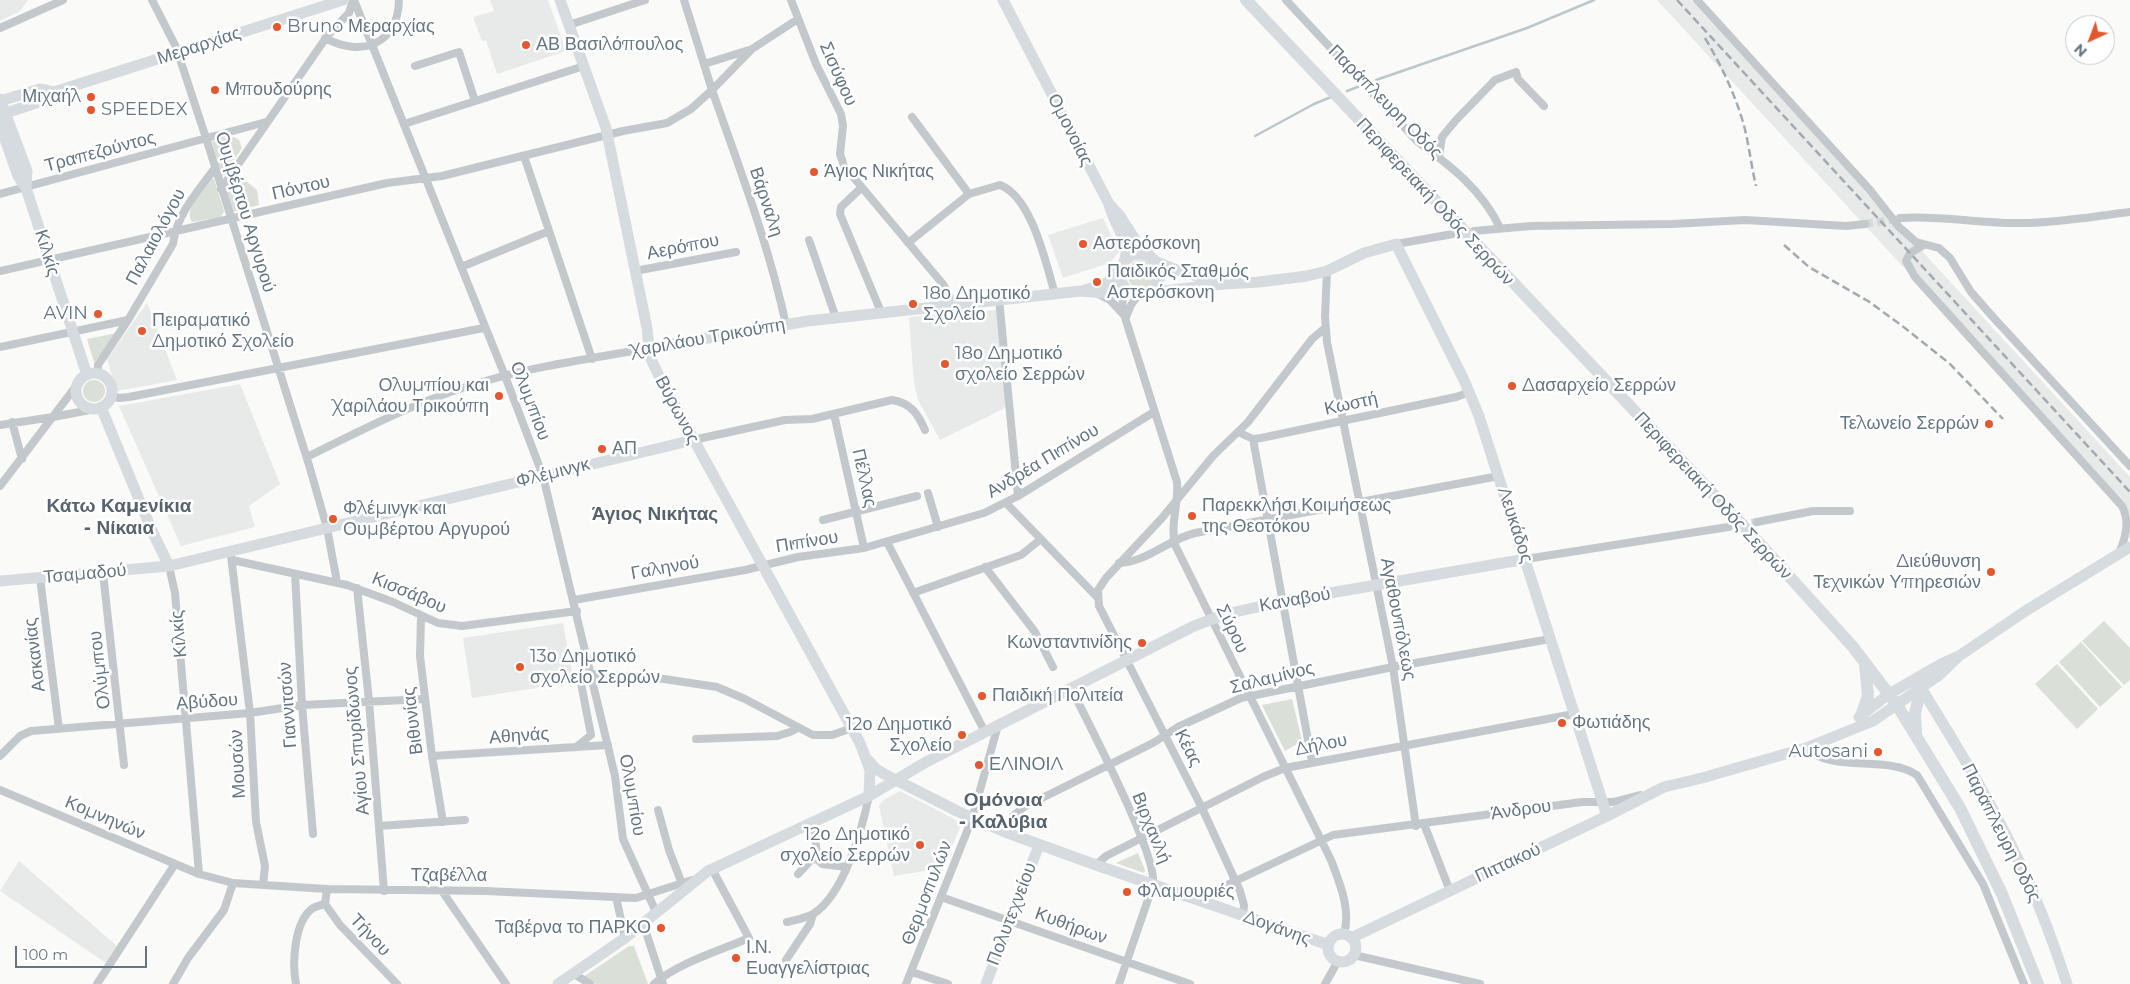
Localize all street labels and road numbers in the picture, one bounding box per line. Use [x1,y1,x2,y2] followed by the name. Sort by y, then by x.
[154,22,244,70] street label: Μεραρχίας
[814,39,862,109] street label: Σισύφου
[1324,41,1446,163] street label: Παράπλευρη Οδός
[1043,90,1097,170] street label: Ομονοίας
[1352,114,1518,290] street label: Περιφερειακή Οδός Σερρών
[42,127,158,177] street label: Τραπεζούντος
[210,129,280,295] street label: Ουμβέρτου Αργυρού
[745,165,787,239] street label: Βάρναλη
[270,171,332,205] street label: Πόντου
[122,185,190,289] street label: Παλαιολόγου
[30,227,64,279] street label: Κιλκίς
[645,229,721,265] street label: Αερόπου
[629,314,787,362] street label: Χαριλάου Τρικούπη
[505,359,555,443] street label: Ολυμπίου
[650,372,704,448] street label: Βύρωνος
[1322,388,1380,420] street label: Κωστή
[1630,408,1796,584] street label: Περιφερειακή Οδός Σερρών
[983,419,1103,503] street label: Ανδρέα Πιπίνου
[847,447,881,509] street label: Πέλλας
[514,453,592,493] street label: Φλέμινγκ
[1493,484,1537,566] street label: Λευκάδος
[774,526,840,558] street label: Πιπίνου
[629,551,701,585] street label: Γαληνού
[1376,556,1420,682] street label: Αγαθουπόλεως
[43,560,127,588] street label: Τσαμαδού
[368,568,450,618] street label: Κισσάβου
[1258,583,1332,617] street label: Καναβού
[1211,601,1253,657] street label: Σύρου
[166,609,192,659] street label: Κιλκίς
[20,617,50,693] street label: Ασκανίας
[84,630,116,710] street label: Ολύμπου
[1228,657,1316,699] street label: Σαλαμίνος
[274,661,302,749] street label: Γιαννιτσών
[340,666,374,816] street label: Αγίου Σπυρίδωνος
[398,686,428,756] street label: Βιθυνίας
[175,689,239,715] street label: Αβύδου
[488,723,550,749] street label: Αθηνάς
[1169,726,1207,770] street label: Κέας
[225,729,251,799] street label: Μουσών
[1293,729,1349,761] street label: Δήλου
[614,752,650,838] street label: Ολυμπίου
[1957,760,2045,906] street label: Παράπλευρη Οδός
[1127,789,1175,867] street label: Βιρχανλή
[62,791,148,845] street label: Κομνηνών
[1489,795,1553,825] street label: Άνδρου
[897,838,957,948] street label: Θερμοπυλών
[1472,838,1544,888] street label: Πιττακού
[983,860,1041,968] street label: Πολυτεχνείου
[411,865,487,887] street label: Τζαβέλλα
[1032,903,1110,949] street label: Κυθήρων
[1240,906,1314,950] street label: Δογάνης
[345,909,395,961] street label: Τήνου

